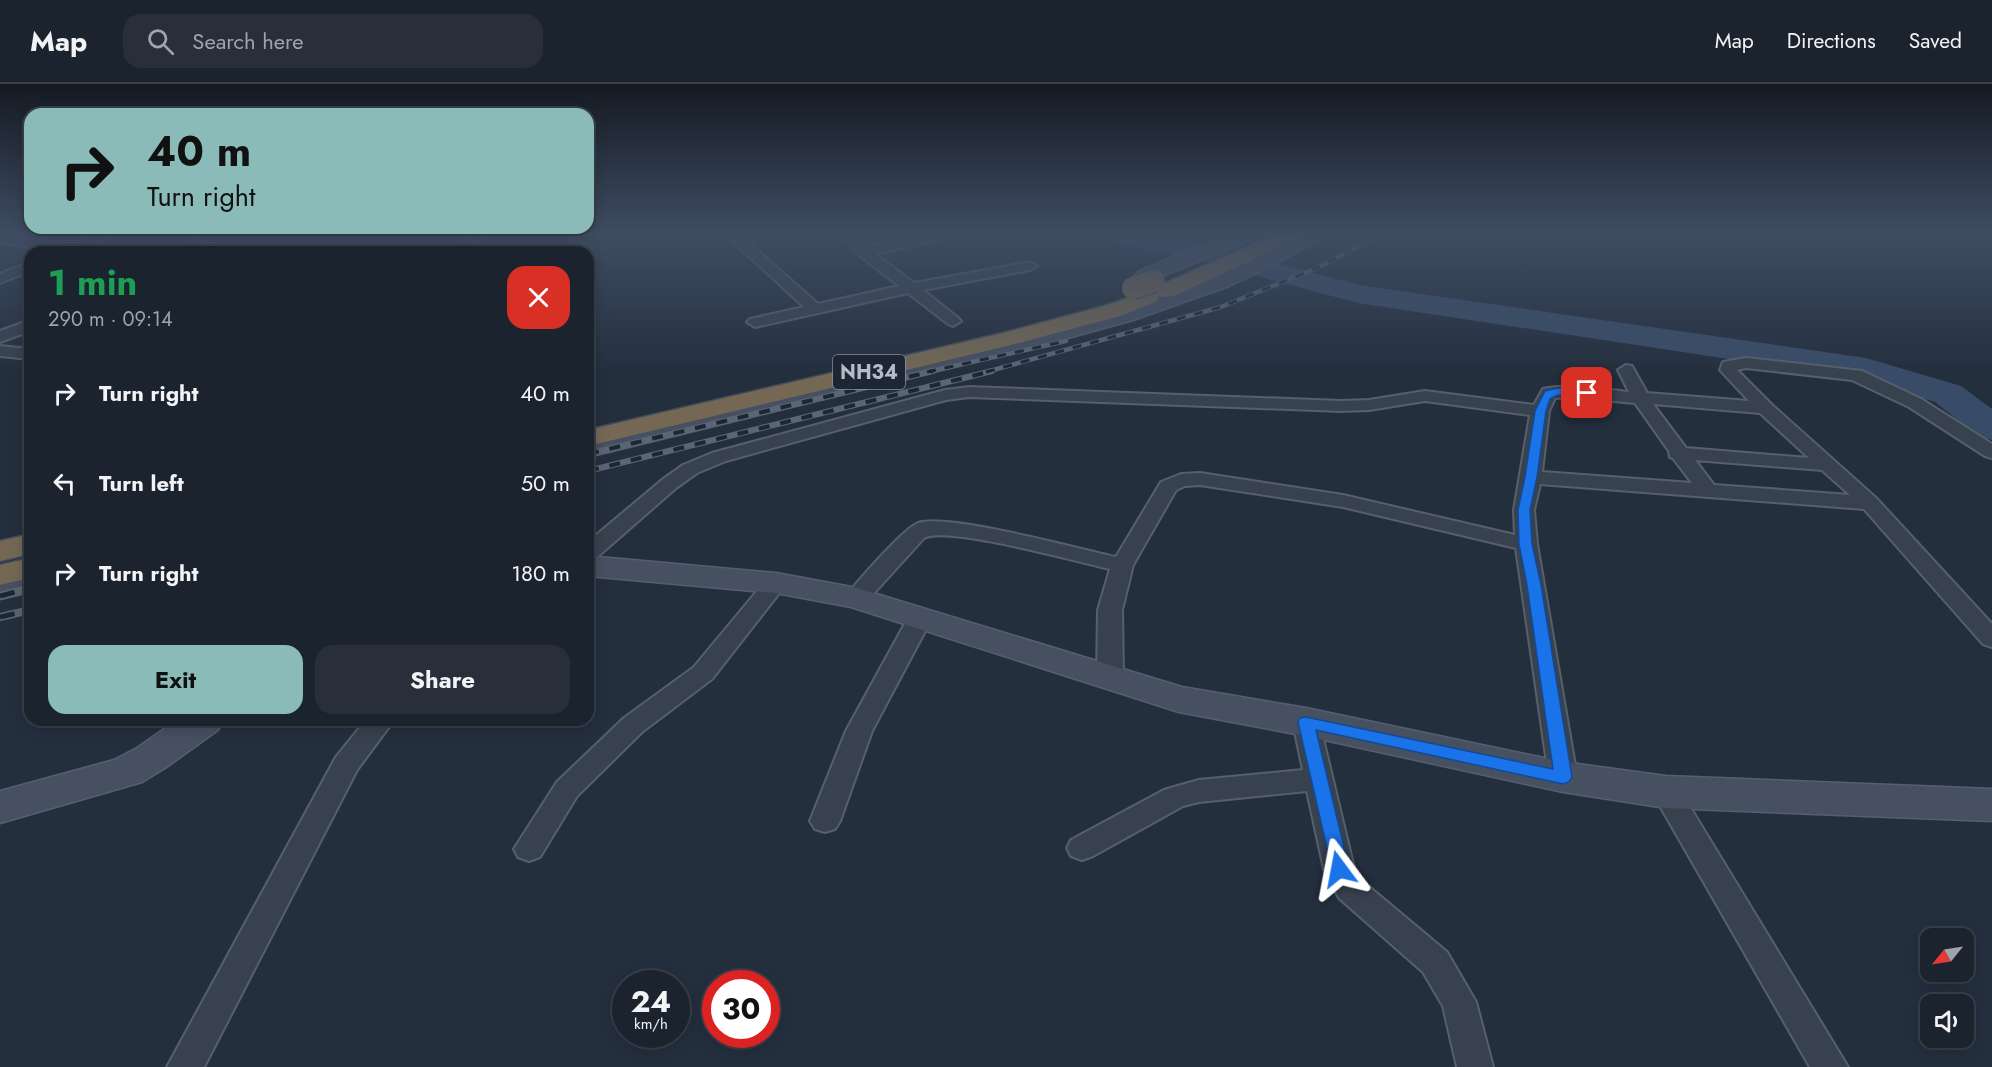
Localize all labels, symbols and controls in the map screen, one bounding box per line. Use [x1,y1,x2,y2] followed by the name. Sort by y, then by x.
[123,14,543,68] search box
[30,21,87,62] text: Map
[144,25,177,58] icon: search
[192,25,304,57] text: Search here
[1715,26,1754,56] text: Map
[1787,26,1876,56] text: Directions
[1909,26,1962,56] text: Saved
[147,121,251,182] text: 40 m
[48,132,126,210] icon: right
[147,177,255,216] text: Turn right
[48,256,137,308] text: 1 min
[507,266,570,329] button: close
[48,305,173,334] text: 290 m · 09:14
[833,355,905,389] road number: NH34
[1561,367,1612,418] pin
[1570,376,1603,409] icon: arrive
[48,377,81,410] icon: right
[99,377,199,409] text: Turn right
[520,377,570,409] text: 40 m
[48,467,81,500] icon: left
[99,467,184,499] text: Turn left
[521,467,570,499] text: 50 m
[48,557,81,590] icon: right
[99,557,199,589] text: Turn right
[511,557,570,589] text: 180 m
[48,645,303,714] button: Exit
[315,645,570,714] button: Share
[1307,837,1371,901] position arrow
[1920,928,1974,982] north arrow
[1920,928,1974,1048] map controls
[702,970,780,1048] speed limit sign: 30
[631,980,671,1023] text: 24
[1920,994,1974,1048] button: sound
[634,1013,668,1035] text: km/h

